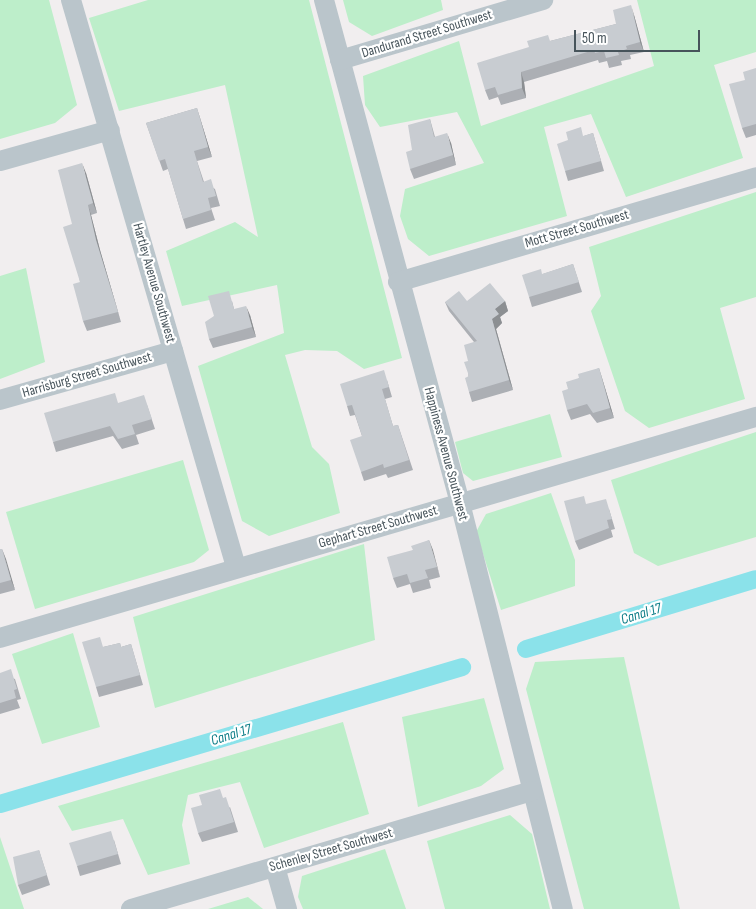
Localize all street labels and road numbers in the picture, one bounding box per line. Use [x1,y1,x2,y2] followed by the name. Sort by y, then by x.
[360,6,494,62] street label: Dandurand Street Southwest
[523,206,631,252] street label: Mott Street Southwest
[129,221,179,345] street label: Hartley Avenue Southwest
[20,349,154,401] street label: Harrisburg Street Southwest
[420,385,472,523] street label: Happiness Avenue Southwest
[317,502,439,552] street label: Gephart Street Southwest
[267,824,395,876] street label: Schenley Street Southwest

